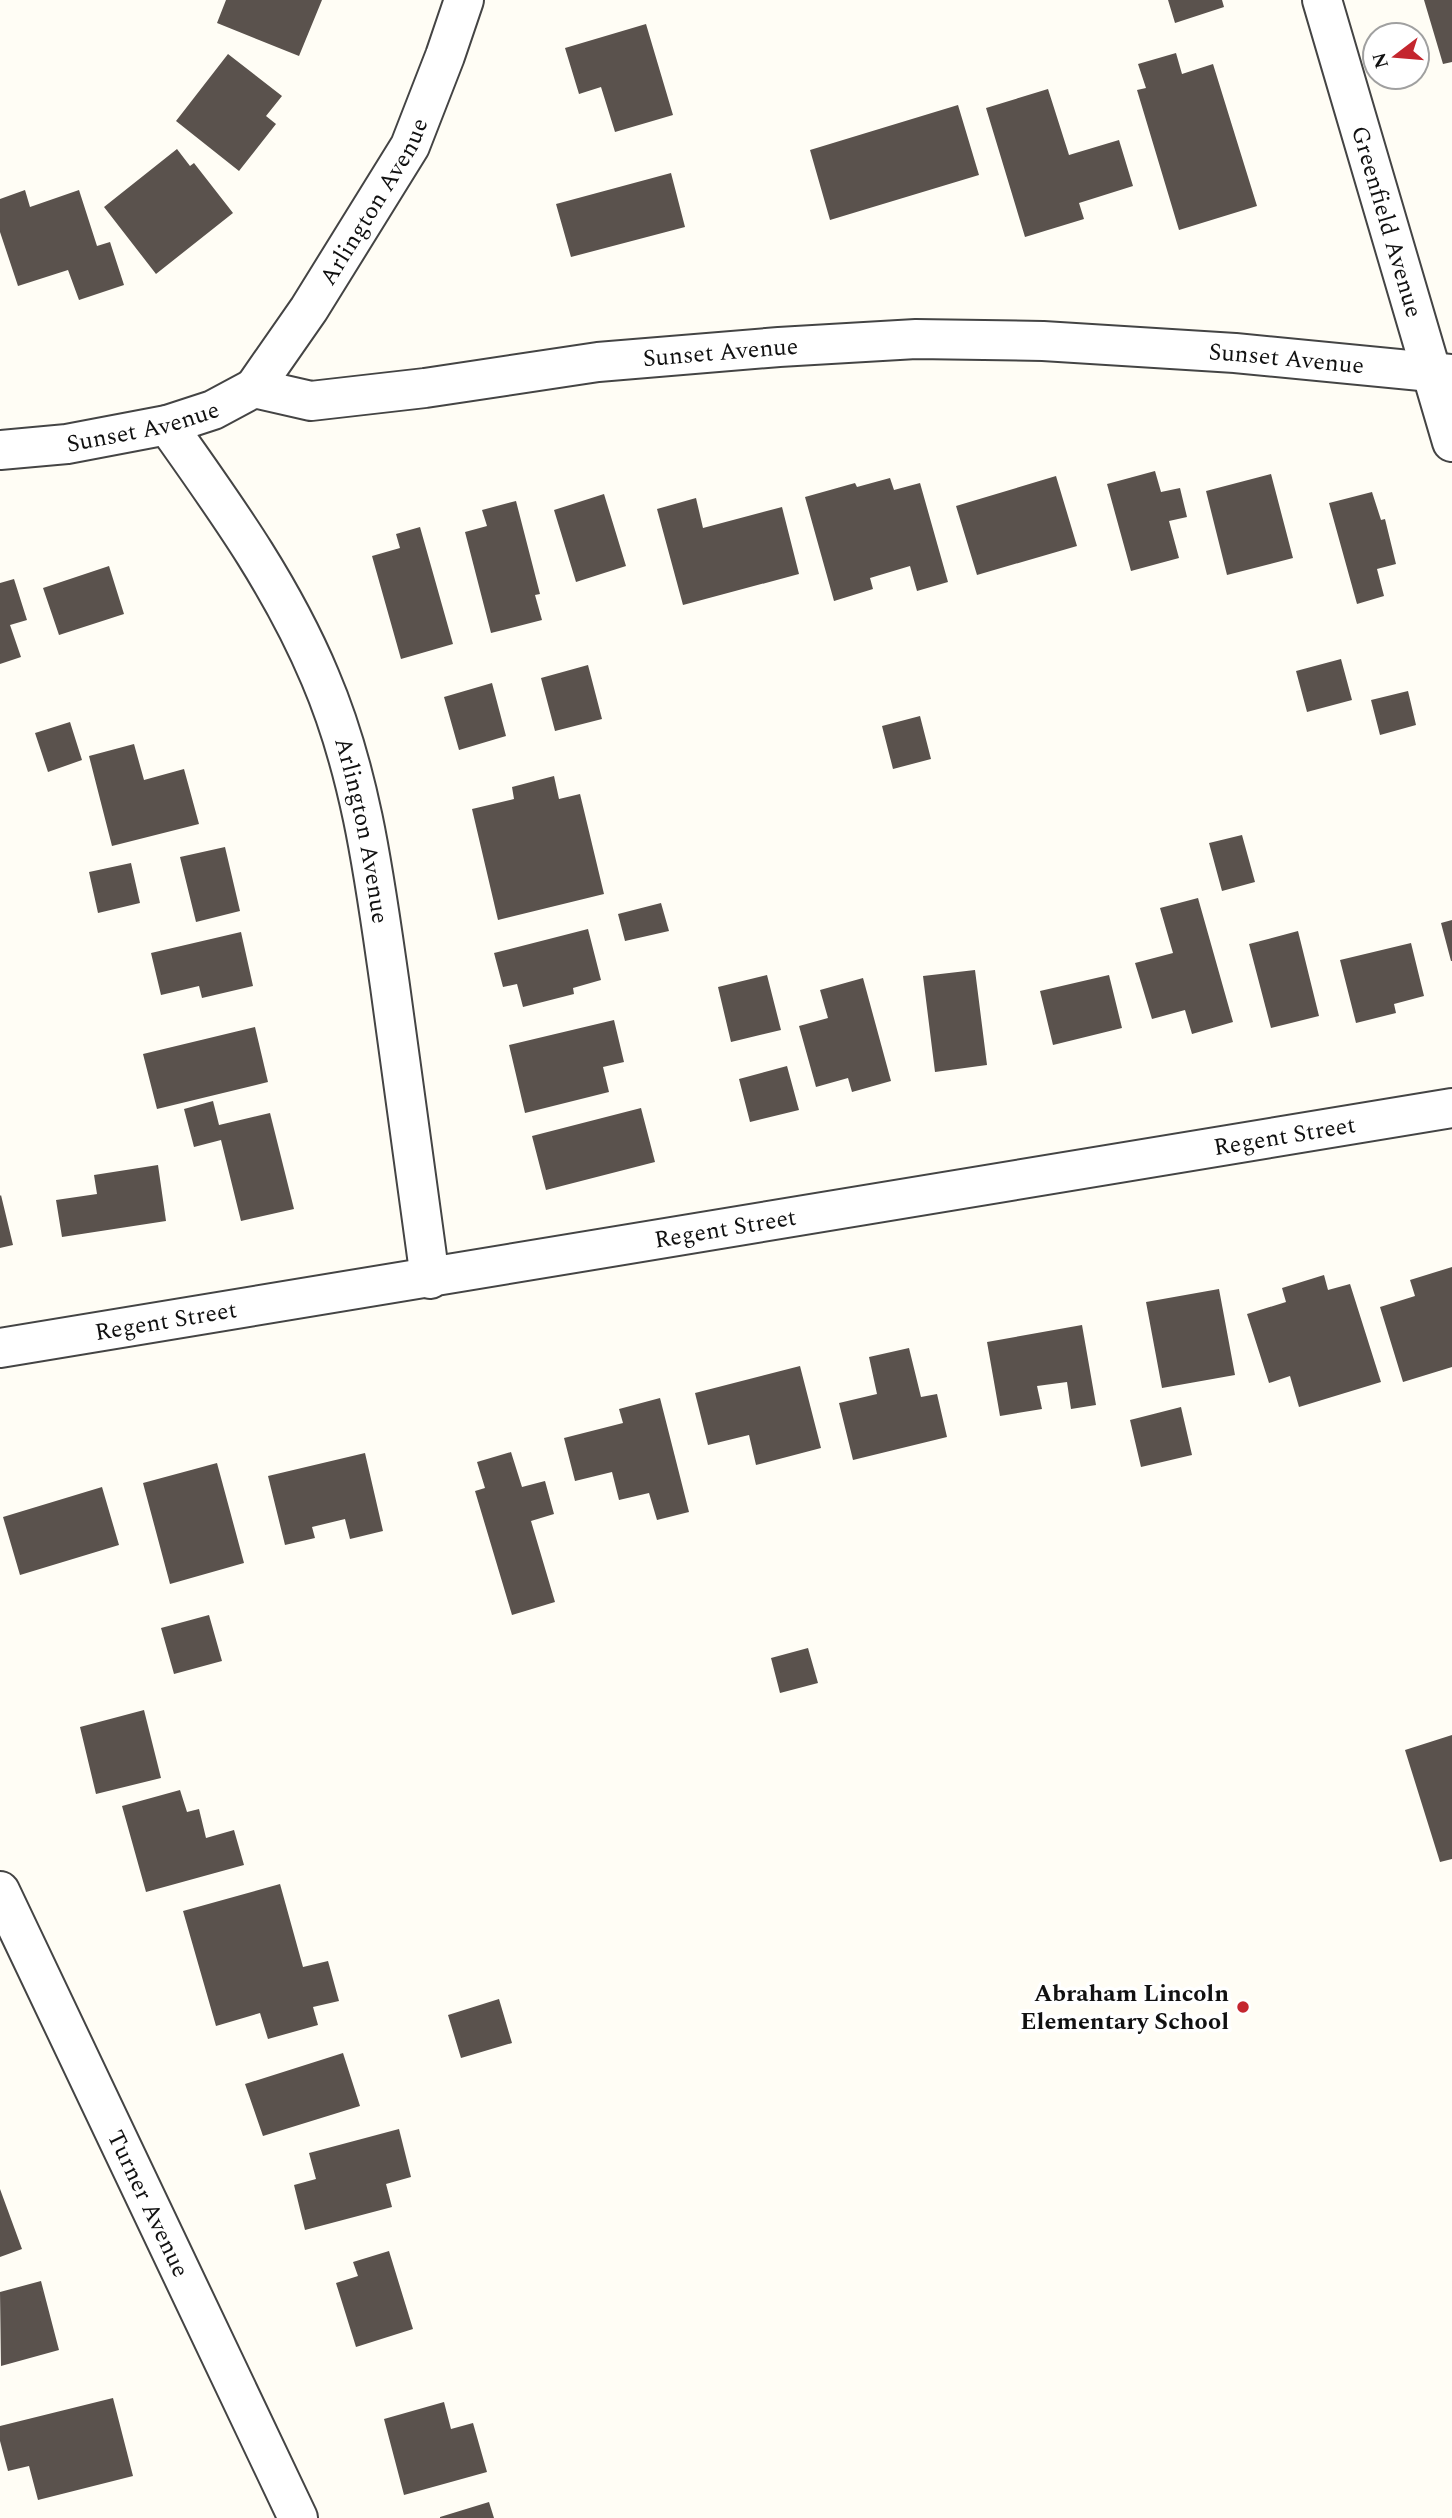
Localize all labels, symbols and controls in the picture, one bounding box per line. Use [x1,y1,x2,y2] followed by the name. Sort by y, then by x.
[1361,21,1431,91] north arrow
[1365,49,1397,72] text: N
[311,113,438,293] street label: Arlington Avenue
[1341,122,1431,322] street label: Greenfield Avenue
[641,329,799,377] street label: Sunset Avenue
[1208,334,1366,384] street label: Sunset Avenue
[64,392,224,463] street label: Sunset Avenue
[324,733,398,926] street label: Arlington Avenue
[1211,1107,1358,1166] street label: Regent Street
[652,1200,799,1259] street label: Regent Street
[92,1292,240,1351] street label: Regent Street
[1020,1976,1229,2040] place label: Abraham Lincoln Elementary School
[1235,1999,1251,2015] marker: Abraham Lincoln Elementary School
[97,2124,198,2284] street label: Turner Avenue

